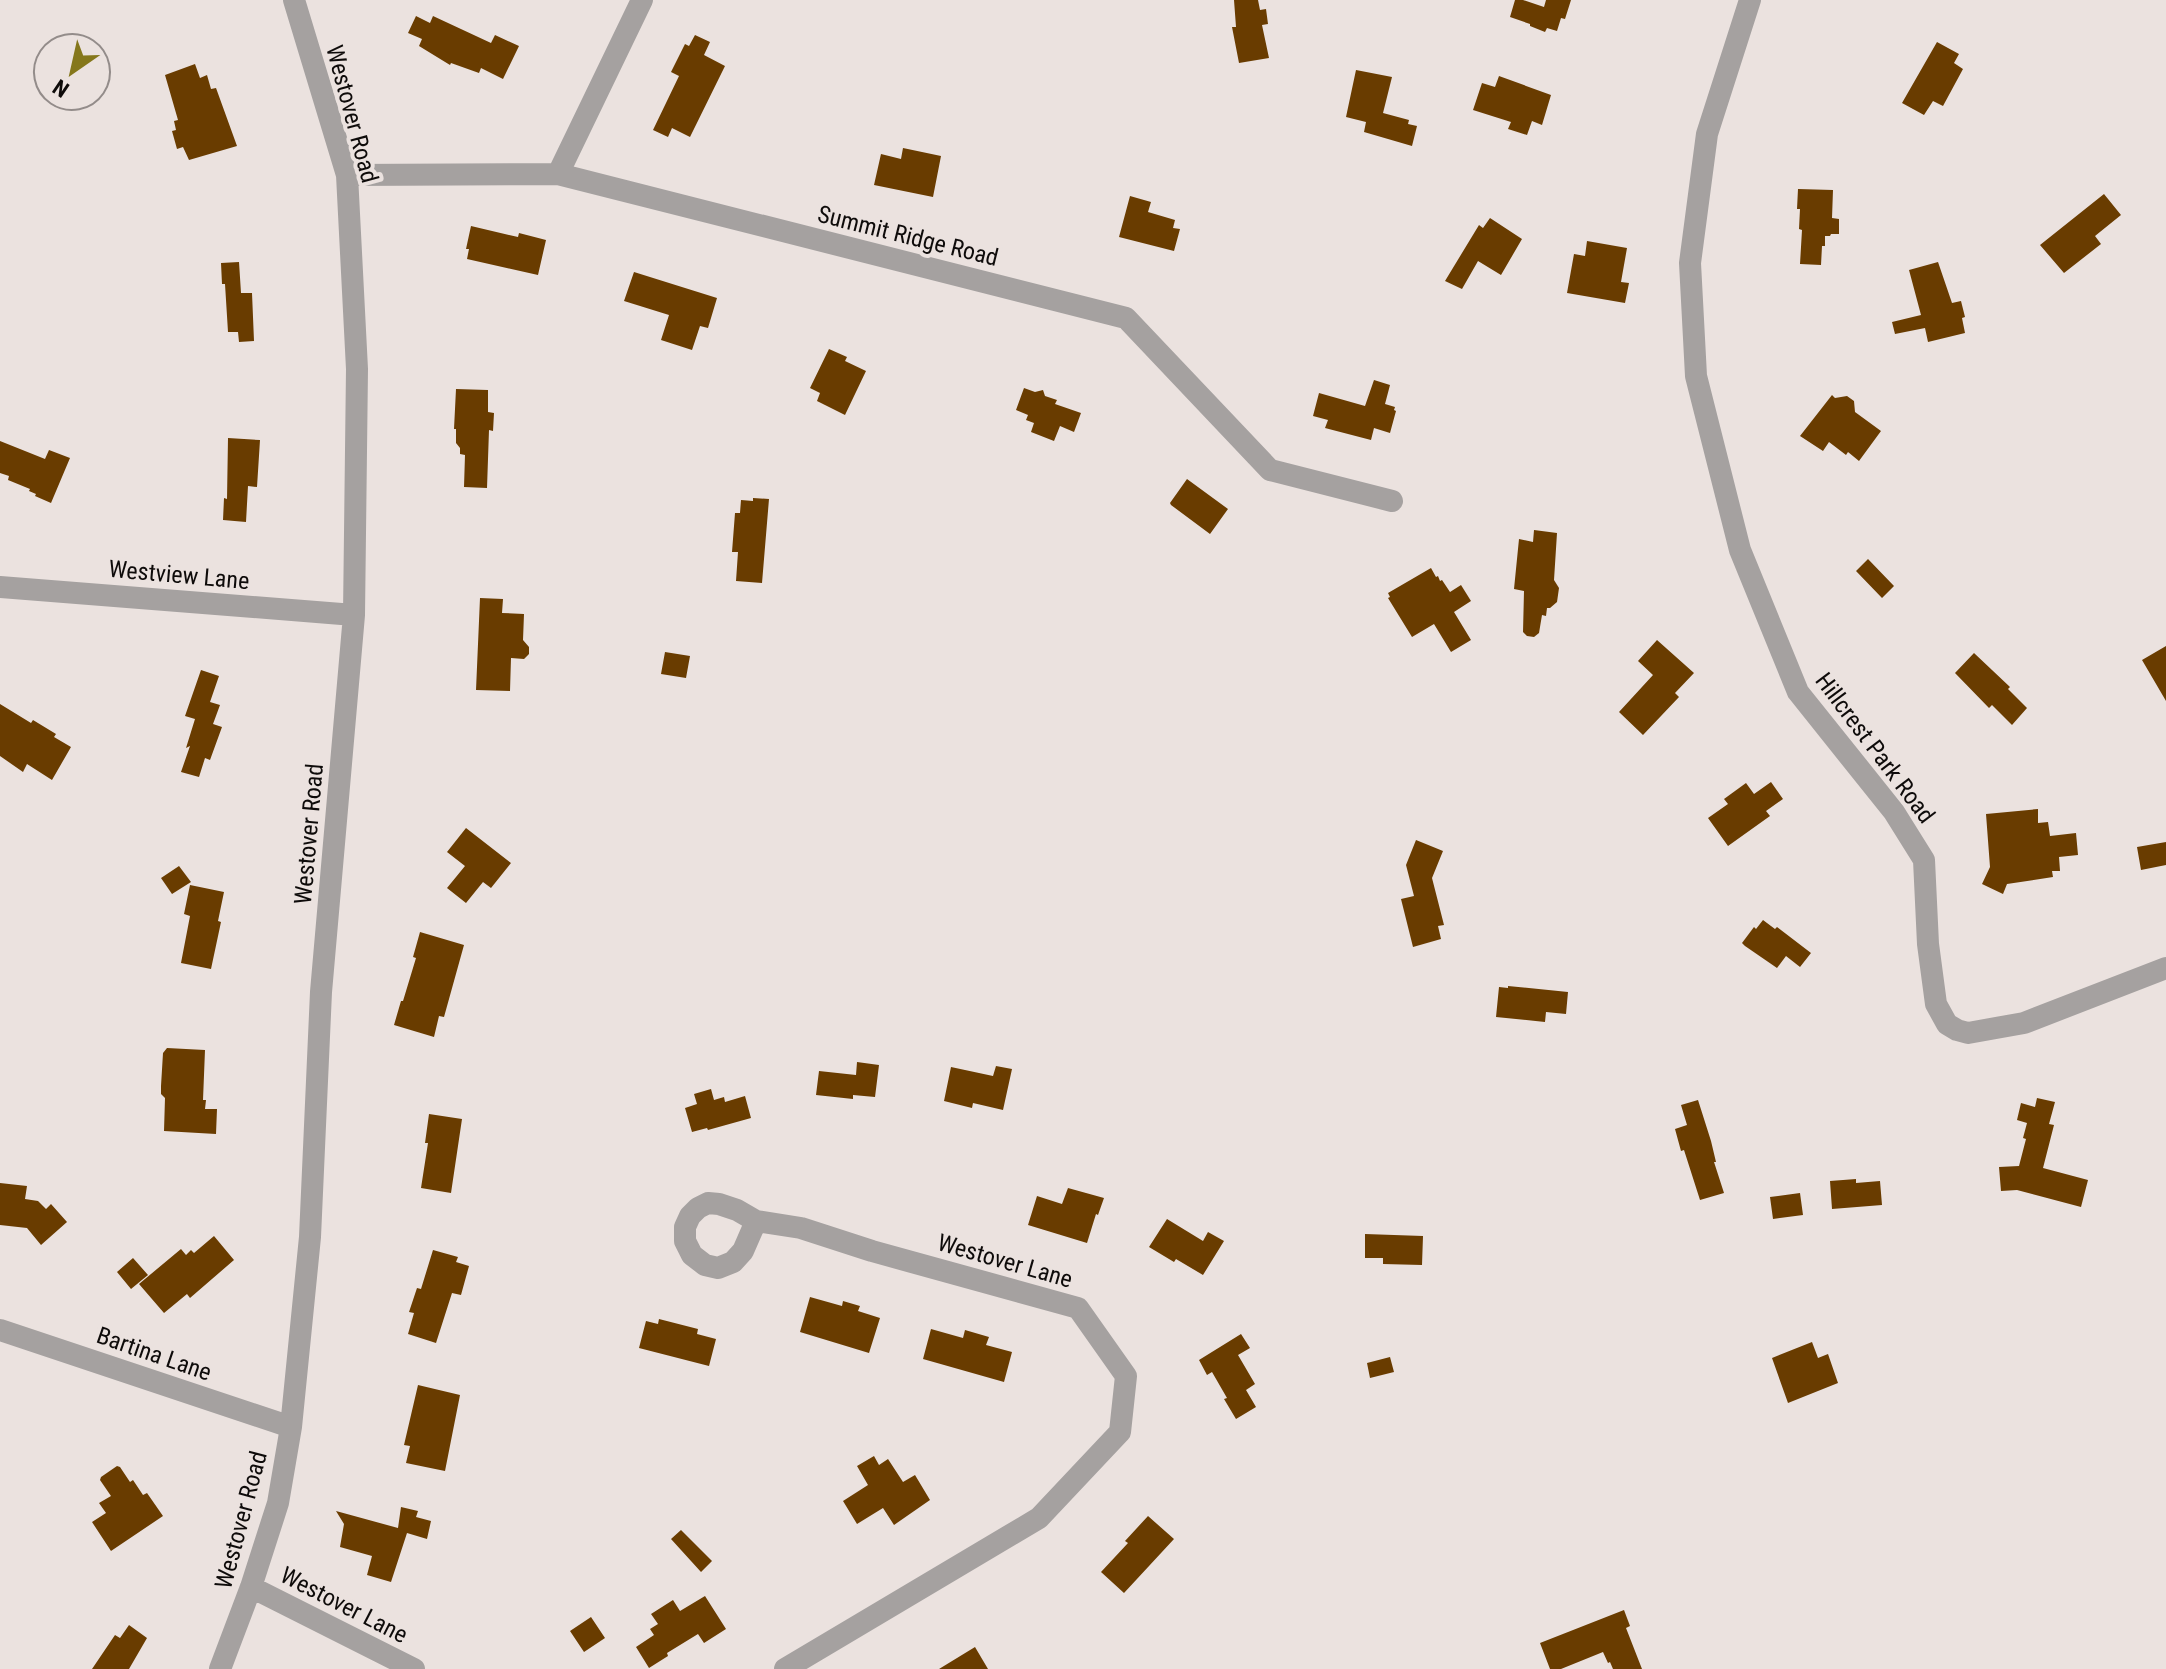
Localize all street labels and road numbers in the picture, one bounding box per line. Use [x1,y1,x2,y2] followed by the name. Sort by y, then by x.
[320,42,384,186] street label: Westover Road
[815,200,1001,272] street label: Summit Ridge Road
[107,555,251,595] street label: Westview Lane
[1809,667,1941,829] street label: Hillcrest Park Road
[289,762,329,906] street label: Westover Road
[934,1228,1076,1294] street label: Westover Lane
[93,1321,215,1387] street label: Bartina Lane
[209,1448,273,1592] street label: Westover Road
[276,1561,412,1649] street label: Westover Lane

